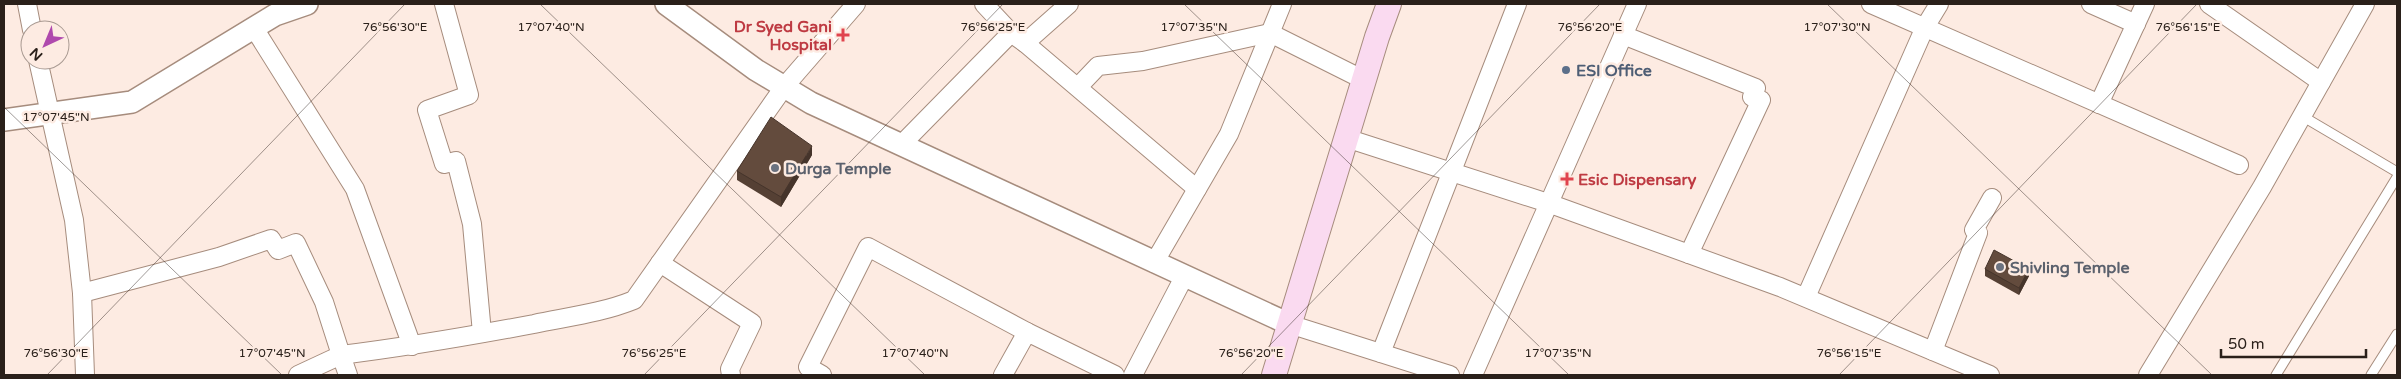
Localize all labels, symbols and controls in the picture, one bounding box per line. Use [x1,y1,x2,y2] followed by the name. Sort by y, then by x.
[734,17,832,55] place label: Dr Syed Gani Hospital
[20,20,70,70] north arrow
[363,20,428,34] text: 76°56'30"E
[517,20,585,34] text: 17°07'40"N
[961,20,1026,34] text: 76°56'25"E
[1160,20,1228,34] text: 17°07'35"N
[1558,20,1623,34] text: 76°56'20"E
[1803,20,1871,34] text: 17°07'30"N
[2156,20,2221,34] text: 76°56'15"E
[836,28,850,42] marker: Dr Syed Gani Hospital
[26,44,46,64] text: N
[1576,61,1652,81] place label: ESI Office
[1560,64,1572,76] marker: ESI Office
[22,110,90,124] text: 17°07'45"N
[785,159,891,179] place label: Durga Temple
[769,162,781,174] marker: Durga Temple
[1578,170,1697,190] place label: Esic Dispensary
[1560,172,1574,186] marker: Esic Dispensary
[2010,258,2130,278] place label: Shivling Temple
[1994,261,2006,273] marker: Shivling Temple
[2221,326,2366,358] scale bar
[2228,335,2265,353] text: 50 m
[24,346,89,360] text: 76°56'30"E
[238,346,306,360] text: 17°07'45"N
[622,346,687,360] text: 76°56'25"E
[881,346,949,360] text: 17°07'40"N
[1219,346,1284,360] text: 76°56'20"E
[1524,346,1592,360] text: 17°07'35"N
[1817,346,1882,360] text: 76°56'15"E

